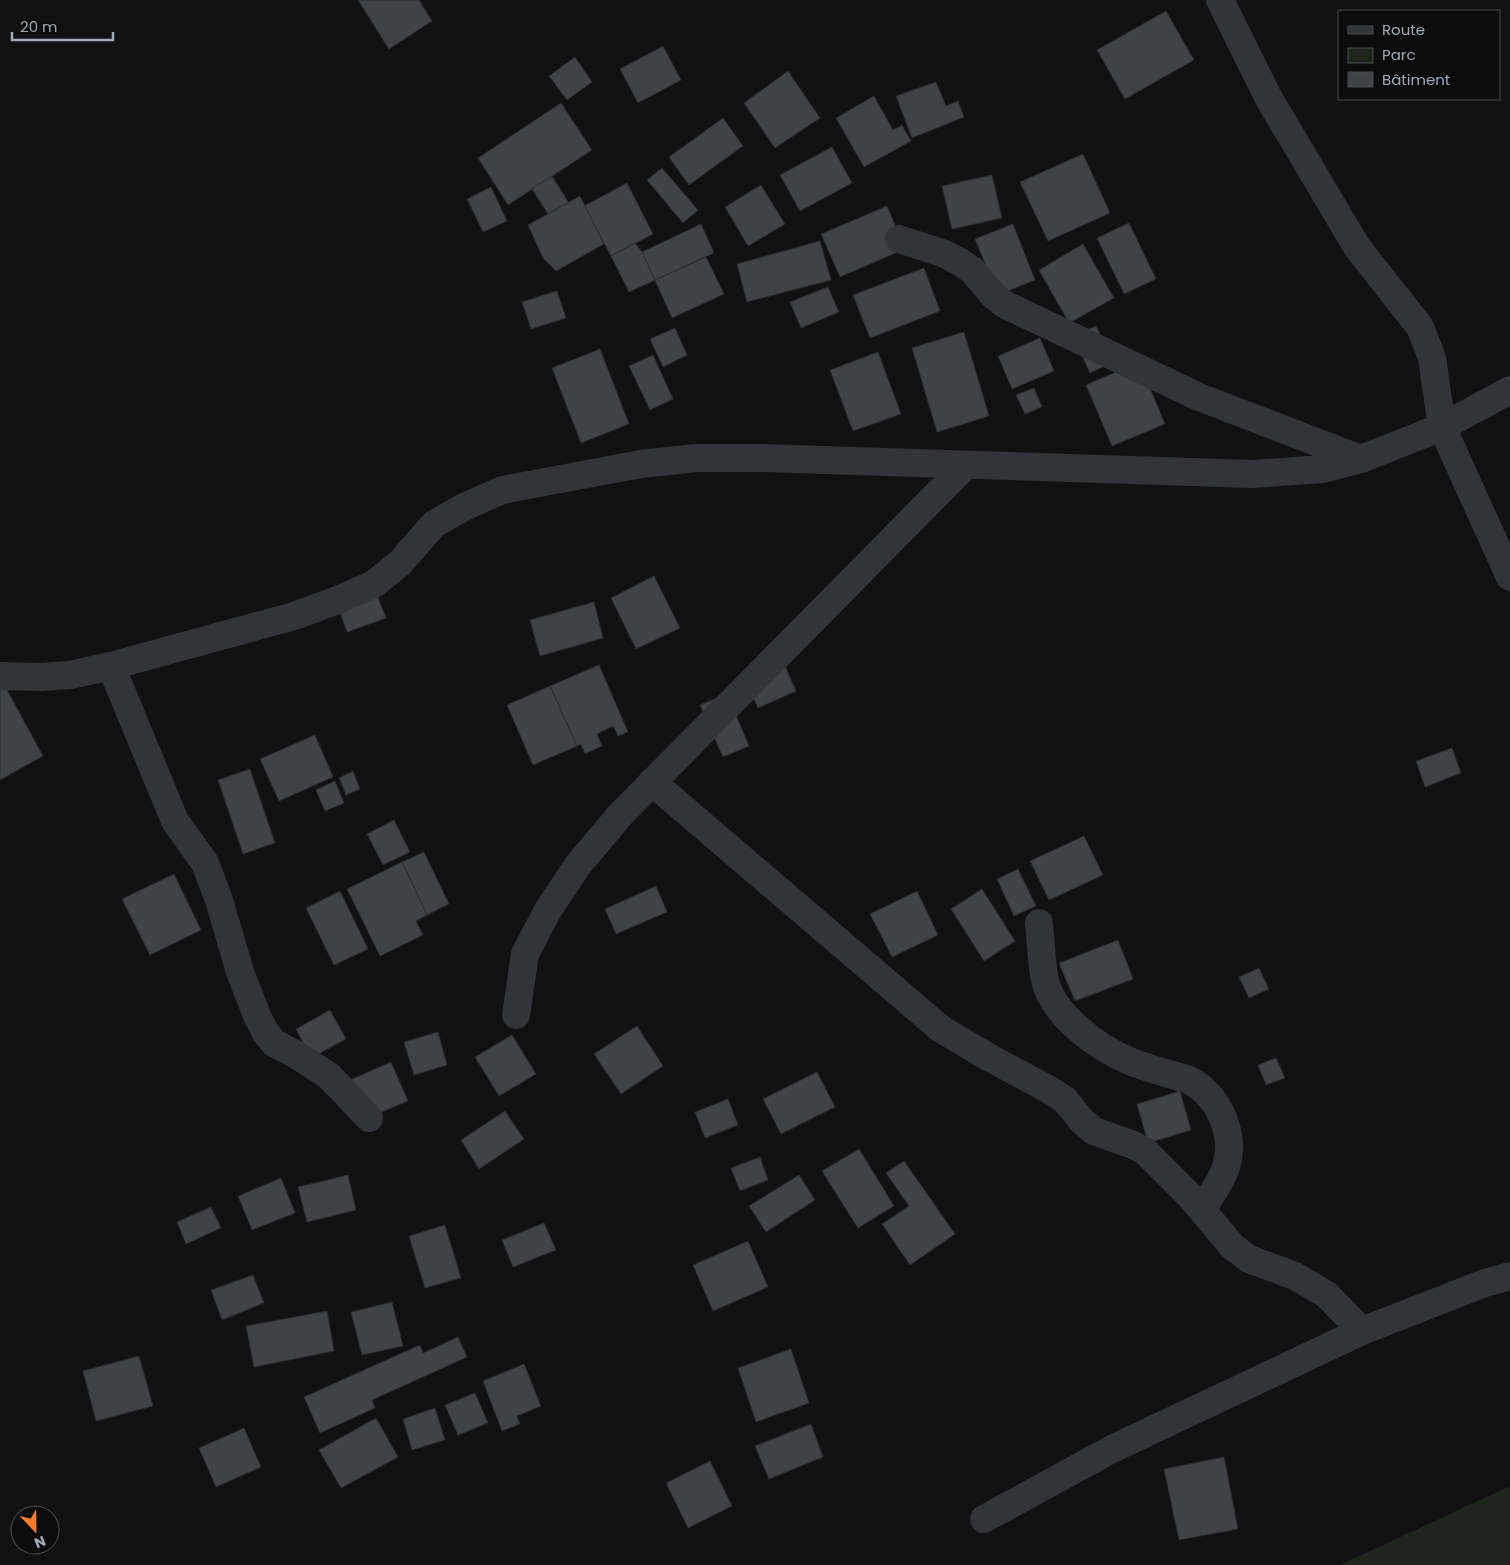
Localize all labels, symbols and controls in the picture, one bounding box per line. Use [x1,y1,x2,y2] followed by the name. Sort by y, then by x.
[12,10,114,42] scale bar
[1338,10,1500,100] legend
[20,16,58,37] text: 20 m
[1382,19,1425,40] text: Route
[1382,44,1416,65] text: Parc
[1382,69,1450,90] text: Bâtiment
[10,1505,60,1555] north arrow
[31,1531,48,1553] text: N

